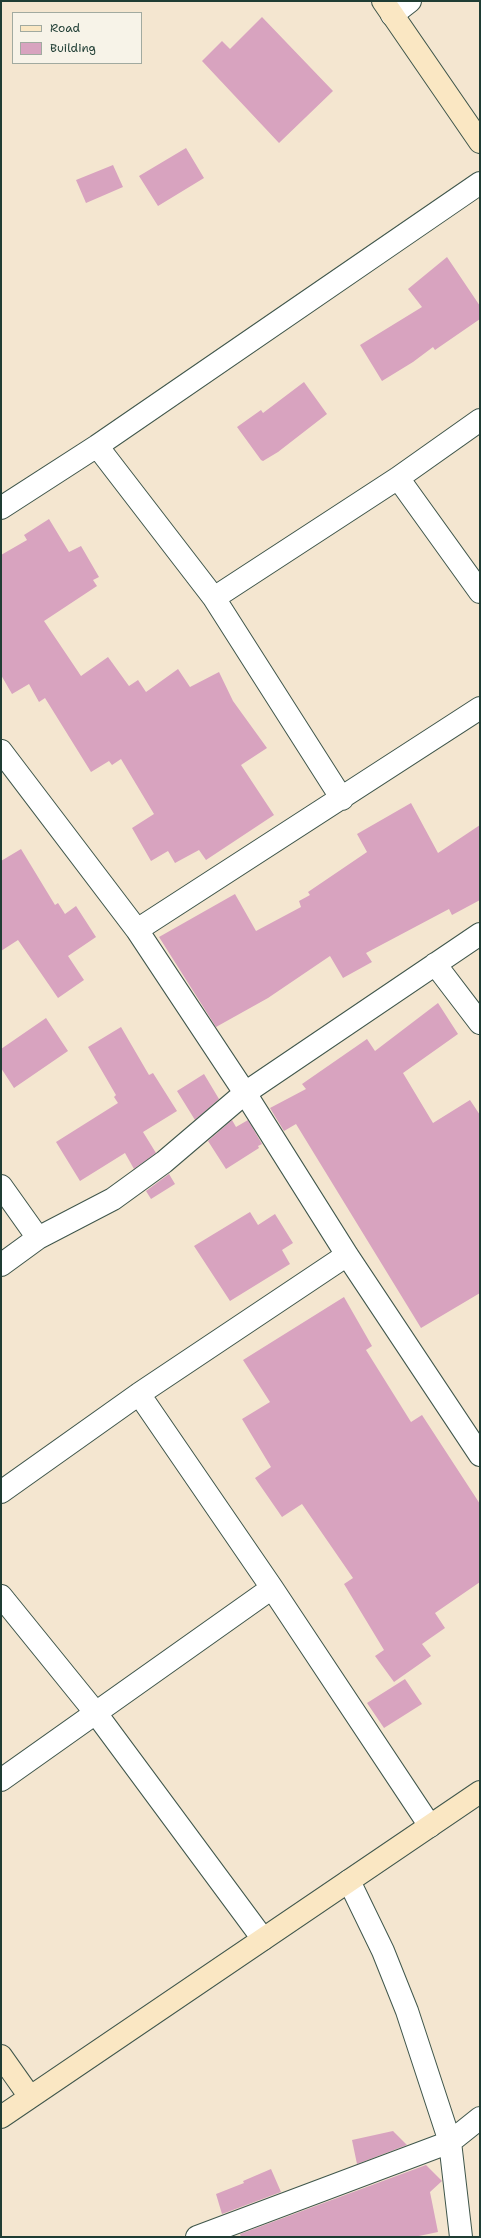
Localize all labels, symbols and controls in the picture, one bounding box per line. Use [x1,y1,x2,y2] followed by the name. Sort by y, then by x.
[12,12,142,64] legend
[50,20,80,36] text: Road
[50,40,96,56] text: Building

